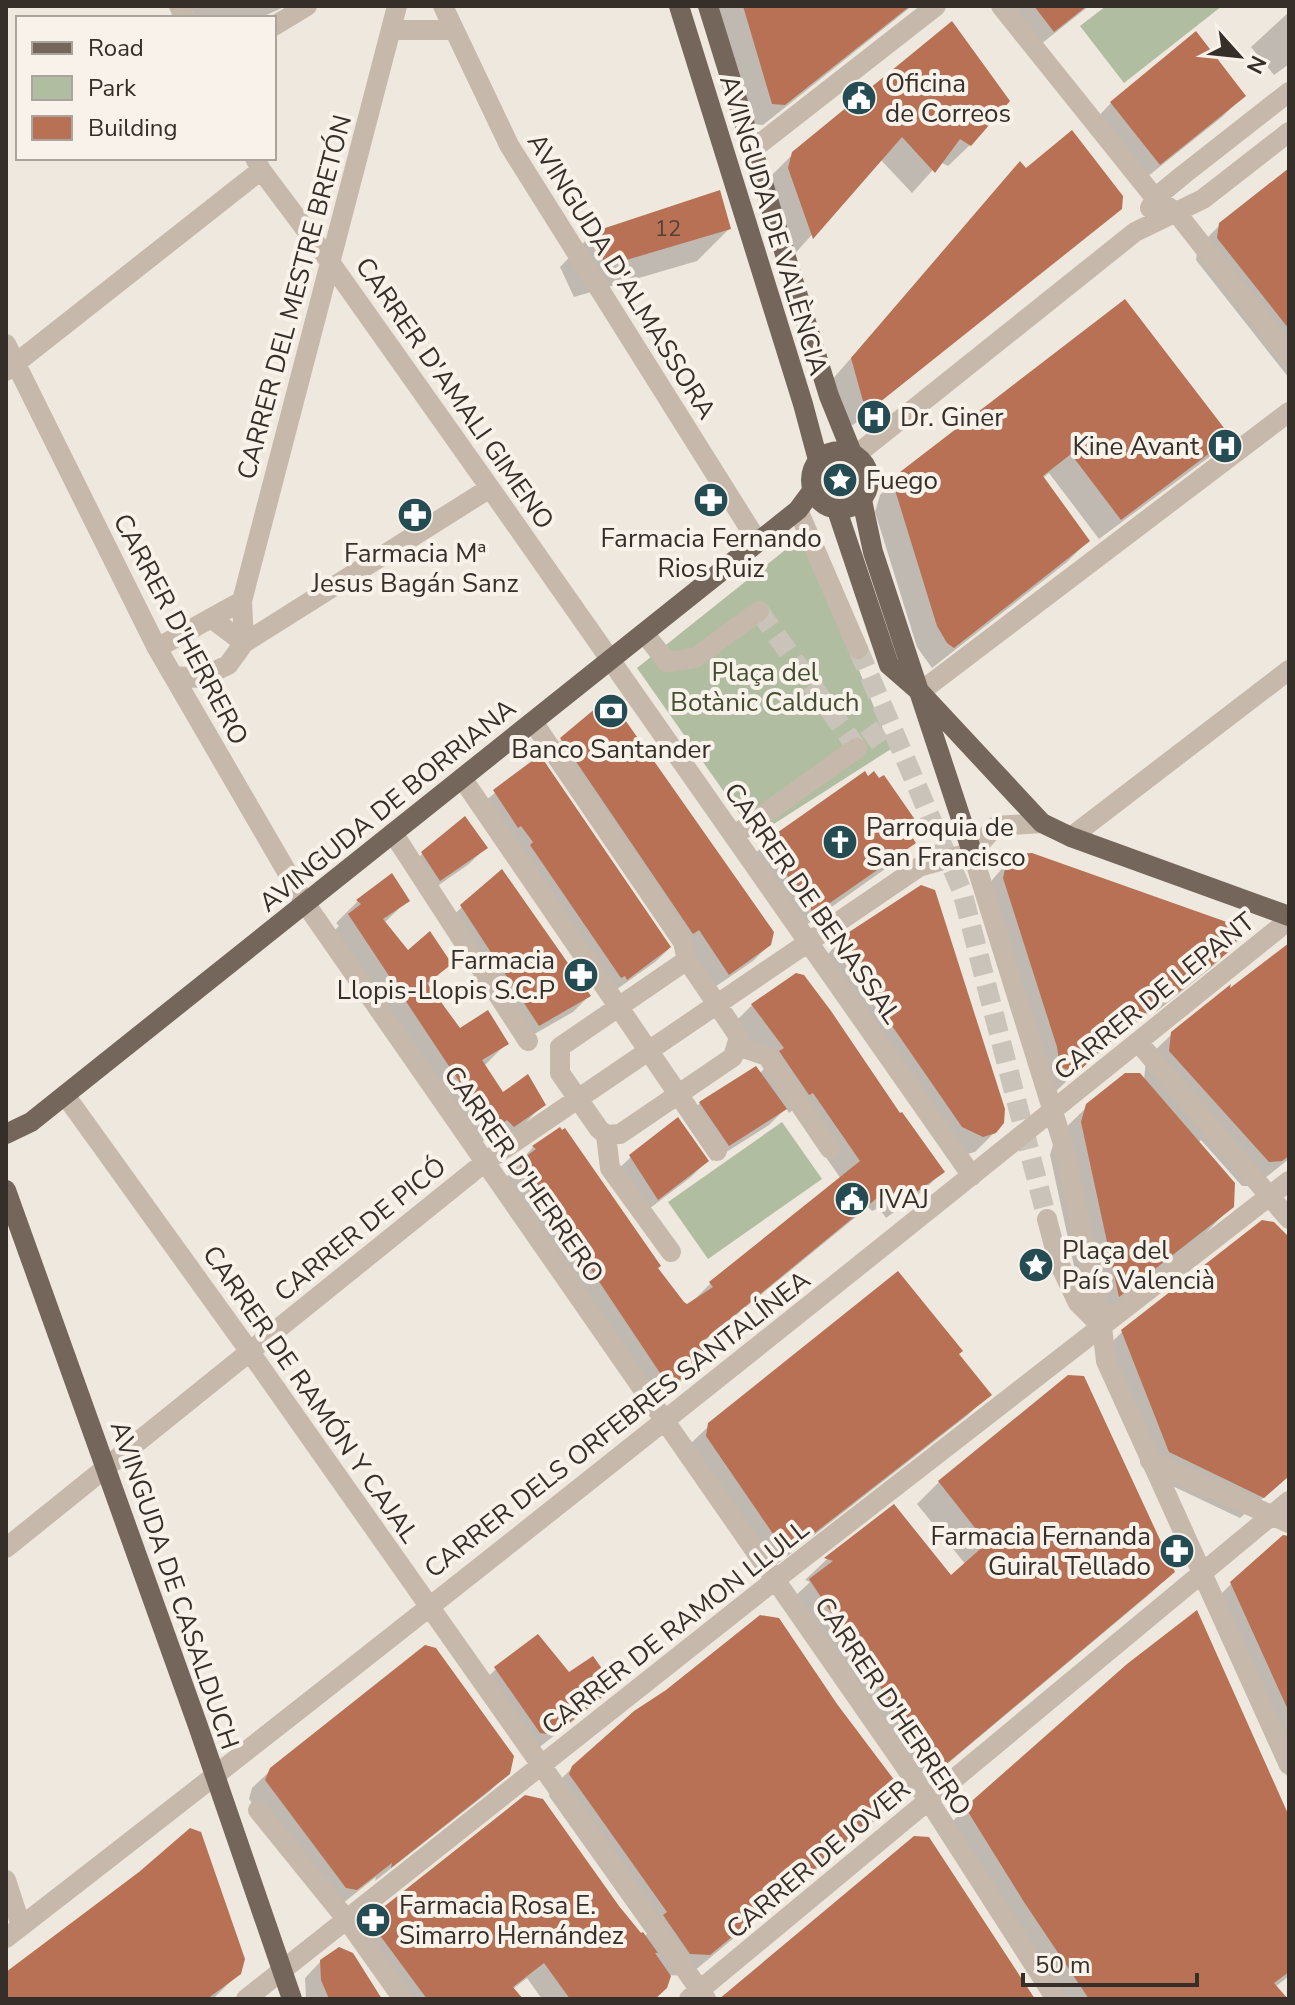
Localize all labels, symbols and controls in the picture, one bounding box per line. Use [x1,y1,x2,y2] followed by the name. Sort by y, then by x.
[16,16,276,160] legend
[1199,16,1279,96] north arrow
[88,32,144,64] text: Road
[1239,50,1273,79] text: N
[885,66,1011,131] place label: Oficina de Correos
[711,71,836,379] street label: AVINGUDA DE VALÈNCIA
[88,72,137,104] text: Park
[840,79,878,117] public building icon: Oficina de Correos
[229,111,360,483] street label: CARRER DEL MESTRE BRETÓN
[88,112,178,144] text: Building
[519,127,724,426] street label: AVINGUDA D'ALMASSORA
[655,214,681,244] house number: 12
[347,250,562,536] street label: CARRER D'AMALI GIMENO
[855,398,893,436] hospital icon: Dr. Giner
[900,400,1004,435] place label: Dr. Giner
[1206,427,1244,465] hospital icon: Kine Avant
[1072,429,1200,464] place label: Kine Avant
[821,461,859,499] place icon: Fuego
[866,463,938,498] place label: Fuego
[692,481,730,519] pharmacy icon: Farmacia Fernando Rios Ruiz
[396,496,434,534] pharmacy icon: Farmacia Mª Jesus Bagán Sanz
[105,507,256,751] street label: CARRER D'HERRERO
[600,521,822,586] place label: Farmacia Fernando Rios Ruiz
[311,536,518,601] place label: Farmacia Mª Jesus Bagán Sanz
[670,655,860,720] park label: Plaça del Botànic Calduch
[252,691,523,920] street label: AVINGUDA DE BORRIANA
[592,692,630,730] bank icon: Banco Santander
[511,732,711,767] place label: Banco Santander
[716,776,909,1031] street label: CARRER DE BENASSAL
[866,810,1026,875] place label: Parroquia de San Francisco
[821,823,859,861] church icon: Parroquia de San Francisco
[1047,904,1262,1088] street label: CARRER DE LEPANT
[337,943,555,1008] place label: Farmacia Llopis-Llopis S.C.P
[562,956,600,994] pharmacy icon: Farmacia Llopis-Llopis S.C.P
[436,1059,612,1290] street label: CARRER D'HERRERO
[267,1149,453,1309] street label: CARRER DE PICÓ
[833,1180,871,1218] public building icon: IVAJ
[878,1182,929,1217] place label: IVAJ
[1062,1233,1215,1298] place label: Plaça del País Valencià
[194,1239,427,1550] street label: CARRER DE RAMÓN Y CAJAL
[1017,1246,1055,1284] place icon: Plaça del País Valencià
[417,1263,817,1586] street label: CARRER DELS ORFEBRES SANTALÍNEA
[102,1416,247,1754] street label: AVINGUDA DE CASALDUCH
[535,1512,816,1743] street label: CARRER DE RAMON LLULL
[930,1519,1151,1584] place label: Farmacia Fernanda Guiral Tellado
[1158,1532,1196,1570] pharmacy icon: Farmacia Fernanda Guiral Tellado
[806,1590,979,1823] street label: CARRER D'HERRERO
[719,1772,917,1947] street label: CARRER DE JOVER
[399,1888,624,1953] place label: Farmacia Rosa E. Simarro Hernández
[354,1901,392,1939] pharmacy icon: Farmacia Rosa E. Simarro Hernández
[1023,1937,1197,1987] scale bar
[1035,1949,1091,1981] text: 50 m

